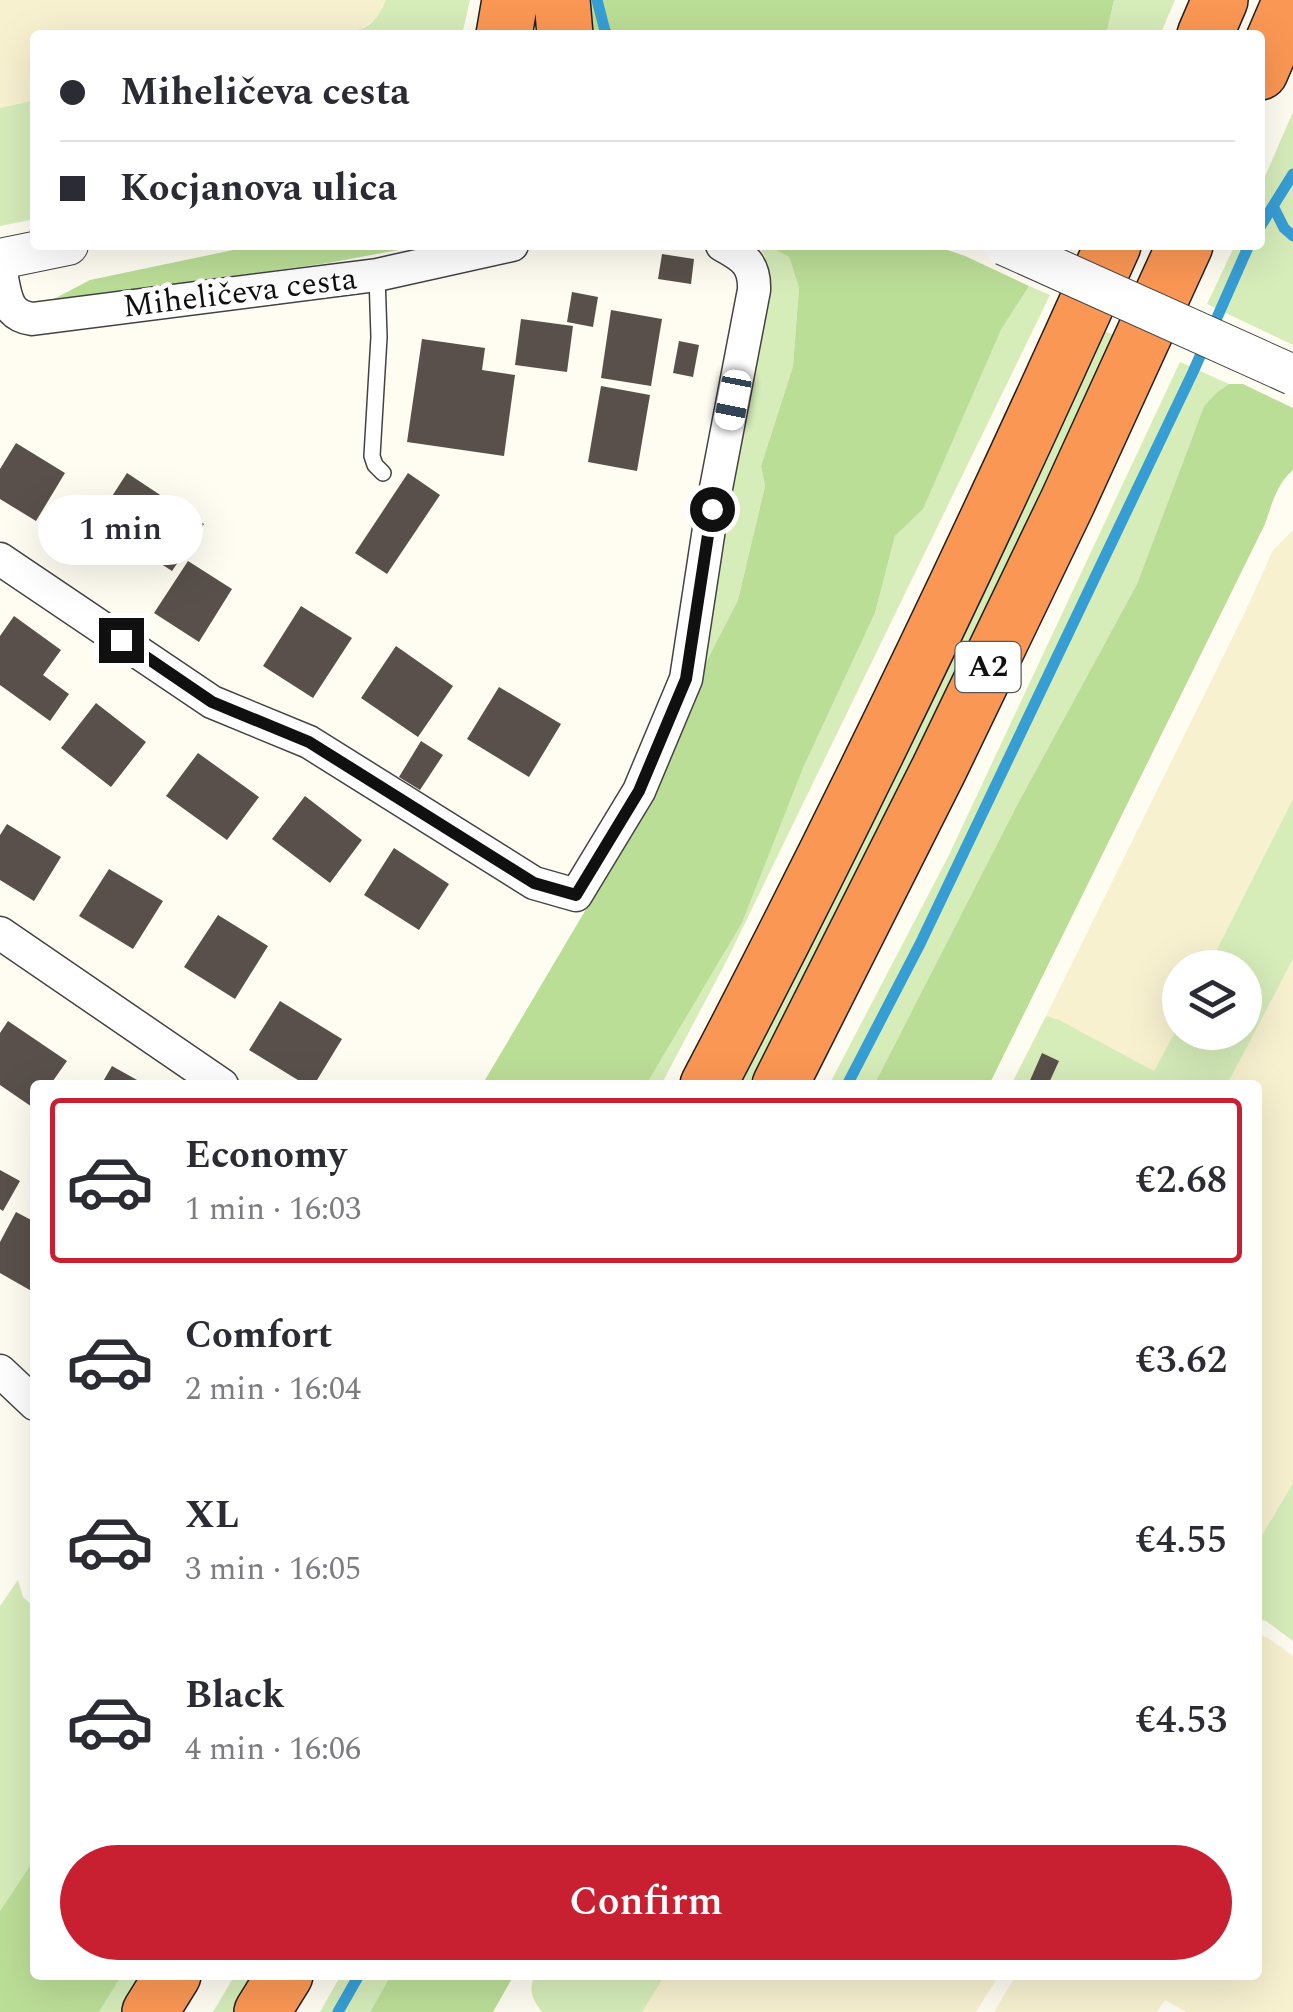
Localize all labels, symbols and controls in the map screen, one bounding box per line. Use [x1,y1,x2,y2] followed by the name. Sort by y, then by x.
[120,64,410,122] text: Miheličeva cesta
[120,160,397,218] text: Kocjanova ulica
[120,254,360,332] street label: Miheličeva cesta
[713,368,753,432] car
[690,487,735,532] route start
[38,495,204,565] callout: 1 min
[79,505,162,554] text: 1 min
[99,618,144,663] route end
[956,642,1020,692] road number: A2
[1162,950,1262,1050] map controls
[1162,950,1262,1050] button: layers
[185,1127,346,1185] text: Economy
[65,1136,155,1226] icon: car
[1136,1152,1227,1210] text: €2.68
[185,1185,361,1234] text: 1 min · 16:03
[185,1307,332,1365] text: Comfort
[65,1316,155,1406] icon: car
[1136,1332,1227,1390] text: €3.62
[185,1365,361,1414] text: 2 min · 16:04
[185,1487,239,1545] text: XL
[65,1496,155,1586] icon: car
[1136,1512,1227,1570] text: €4.55
[185,1545,361,1594] text: 3 min · 16:05
[185,1667,285,1725] text: Black
[65,1676,155,1766] icon: car
[1136,1692,1227,1750] text: €4.53
[185,1725,361,1774] text: 4 min · 16:06
[60,1845,1232,1960] button: Confirm

